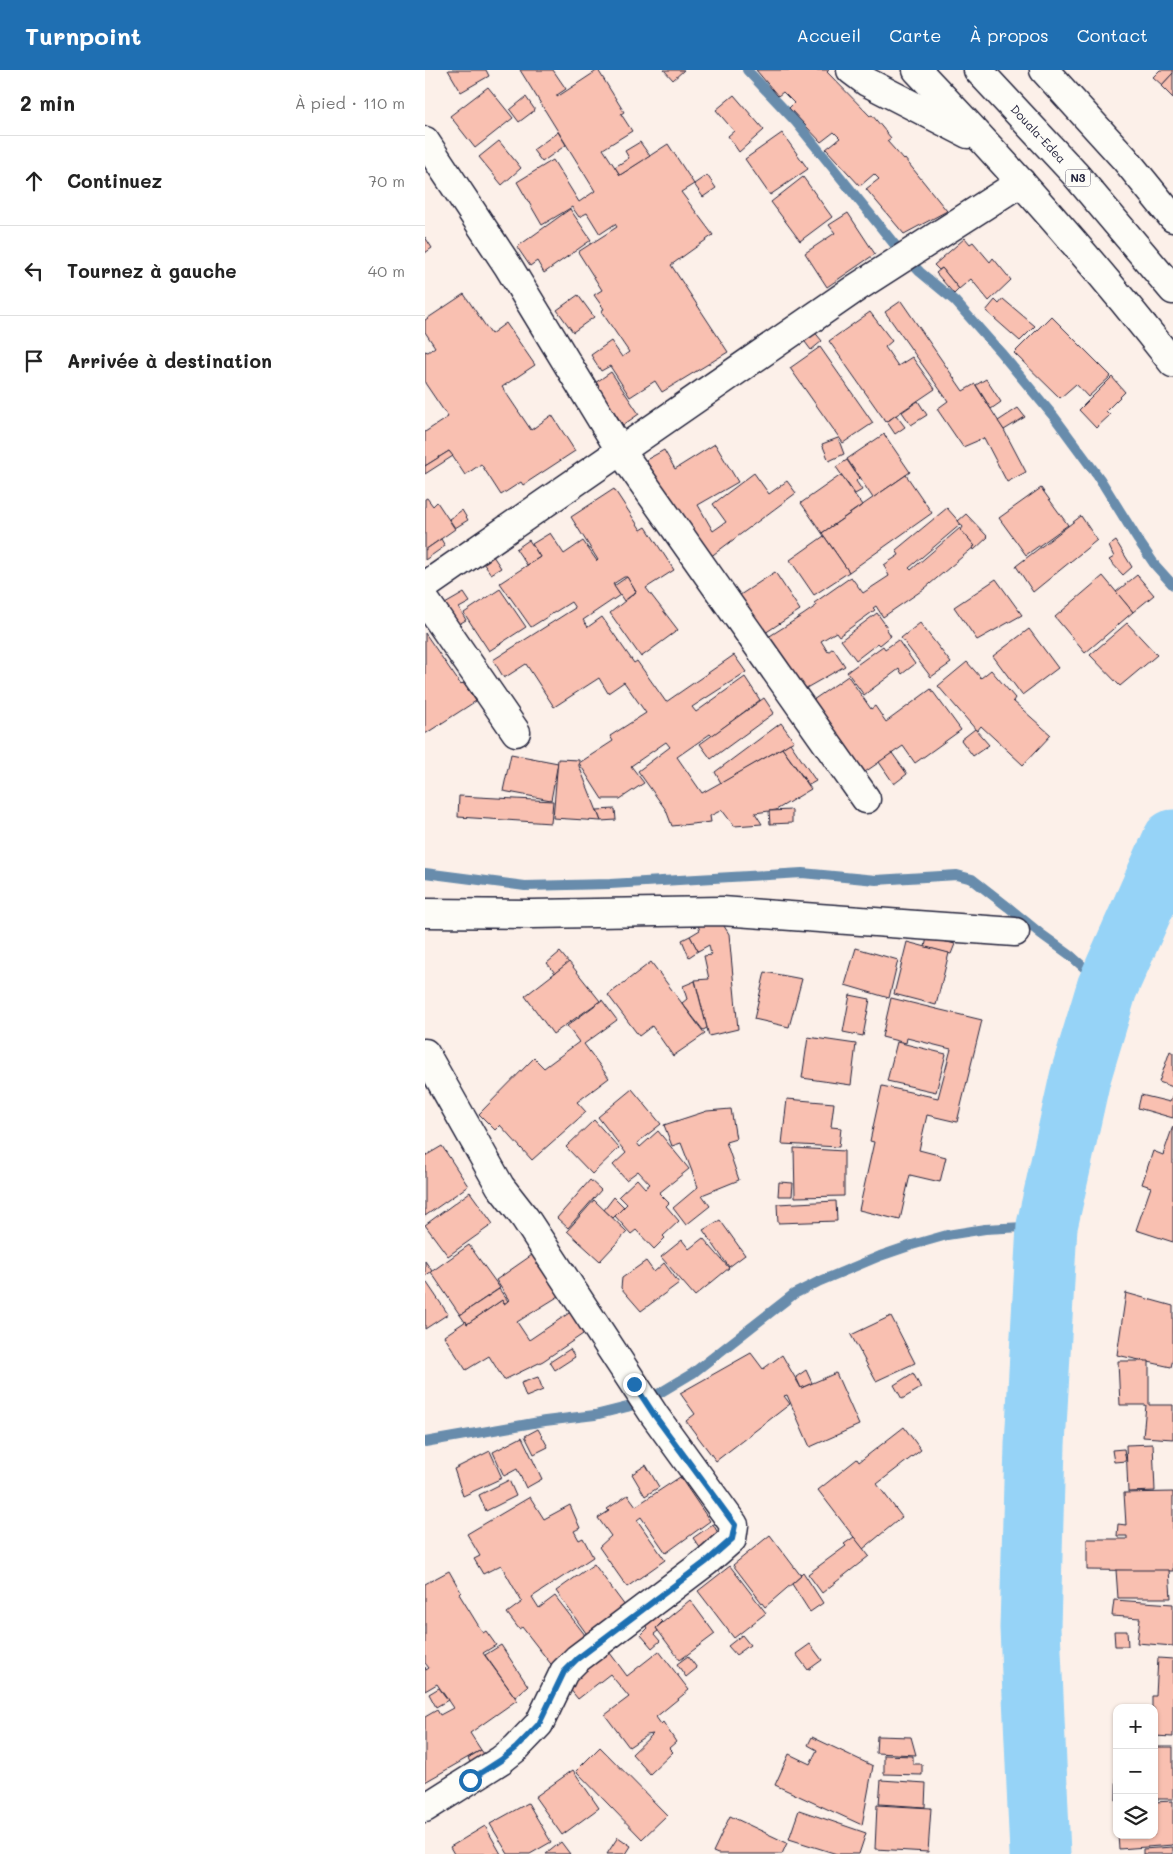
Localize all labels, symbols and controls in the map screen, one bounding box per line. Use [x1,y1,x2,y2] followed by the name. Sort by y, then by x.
[25,20,141,51] text: Turnpoint
[796,23,861,47] text: Accueil
[889,23,941,47] text: Carte
[969,23,1049,47] text: À propos
[1077,23,1148,47] text: Contact
[20,89,75,116] text: 2 min
[295,92,405,113] text: À pied · 110 m
[1008,101,1070,166] street label: Douala-Edea
[20,167,48,195] icon: ahead
[67,168,162,193] text: Continuez
[368,170,405,191] text: 70 m
[1065,170,1091,186] road number: N3
[20,257,48,285] icon: left
[67,258,236,283] text: Tournez à gauche
[368,260,405,281] text: 40 m
[20,347,48,375] icon: arrive
[67,348,272,373] text: Arrivée à destination
[623,1373,646,1396] route end
[1113,1704,1158,1839] map controls
[1113,1704,1158,1749] button: +
[1113,1749,1158,1794] button: −
[459,1769,482,1792] route start
[1113,1794,1158,1839] button: layers

